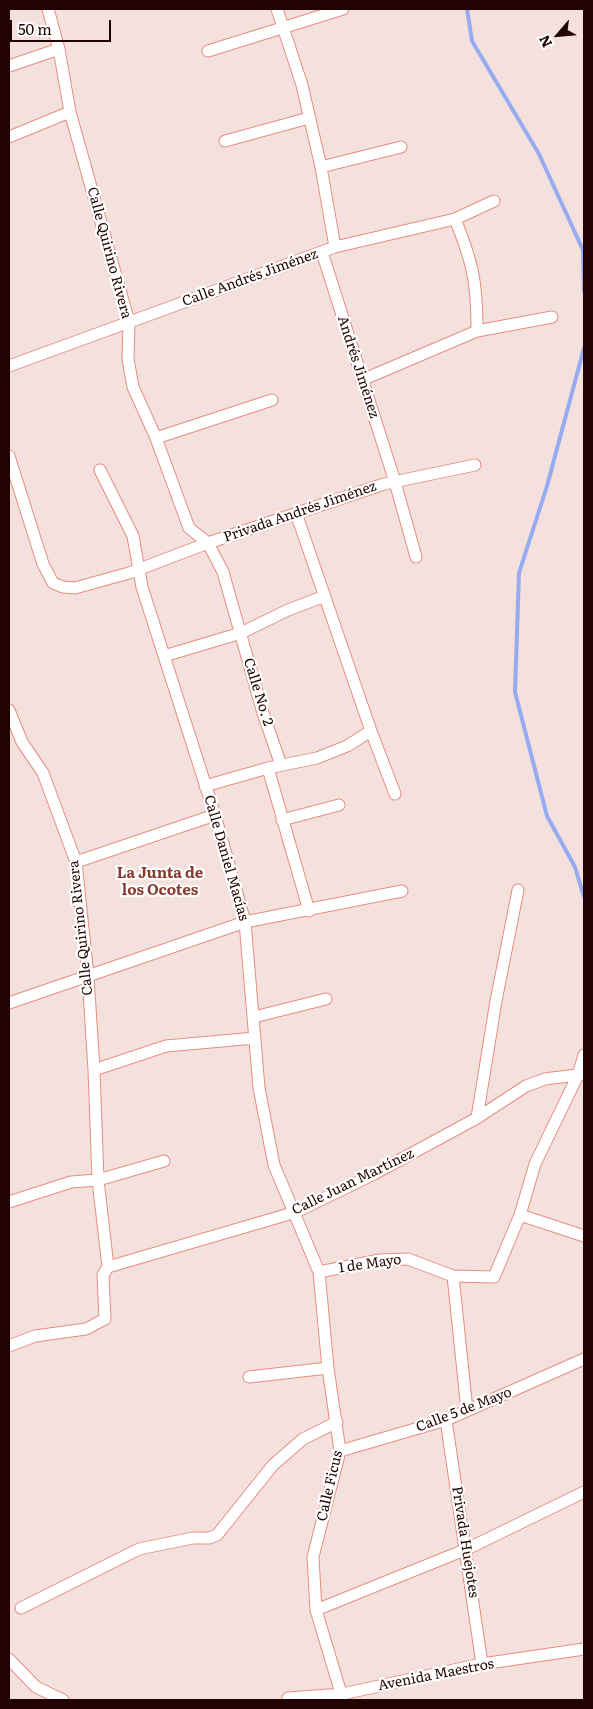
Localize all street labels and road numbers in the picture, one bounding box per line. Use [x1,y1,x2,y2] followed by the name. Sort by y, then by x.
[83,185,135,321] street label: Calle Quirino Rivera
[180,246,320,310] street label: Calle Andrés Jiménez
[334,314,382,420] street label: Andrés Jiménez
[221,478,379,546] street label: Privada Andrés Jiménez
[240,656,276,728] street label: Calle No. 2
[200,793,252,923] street label: Calle Daniel Macías
[66,860,96,996] street label: Calle Quirino Rivera
[289,1145,417,1219] street label: Calle Juan Martínez
[337,1251,403,1277] street label: 1 de Mayo
[414,1384,514,1436] street label: Calle 5 de Mayo
[314,1449,346,1523] street label: Calle Ficus
[448,1485,482,1599] street label: Privada Huejotes
[377,1656,495,1694] street label: Avenida Maestros

